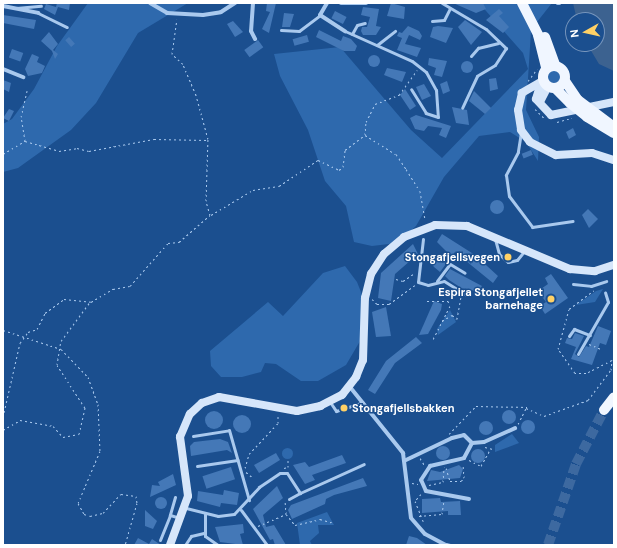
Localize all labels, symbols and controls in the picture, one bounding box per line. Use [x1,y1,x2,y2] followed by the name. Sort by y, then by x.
[565,12,605,52] north arrow
[567,29,582,38] text: N
[405,250,500,264] place label: Stongafjellsvegen
[503,252,513,262] marker: Stongafjellsvegen
[438,286,543,312] place label: Espira Stongafjellet barnehage
[546,294,556,304] marker: Espira Stongafjellet barnehage
[352,401,455,415] place label: Stongafjellsbakken
[339,403,349,413] marker: Stongafjellsbakken

